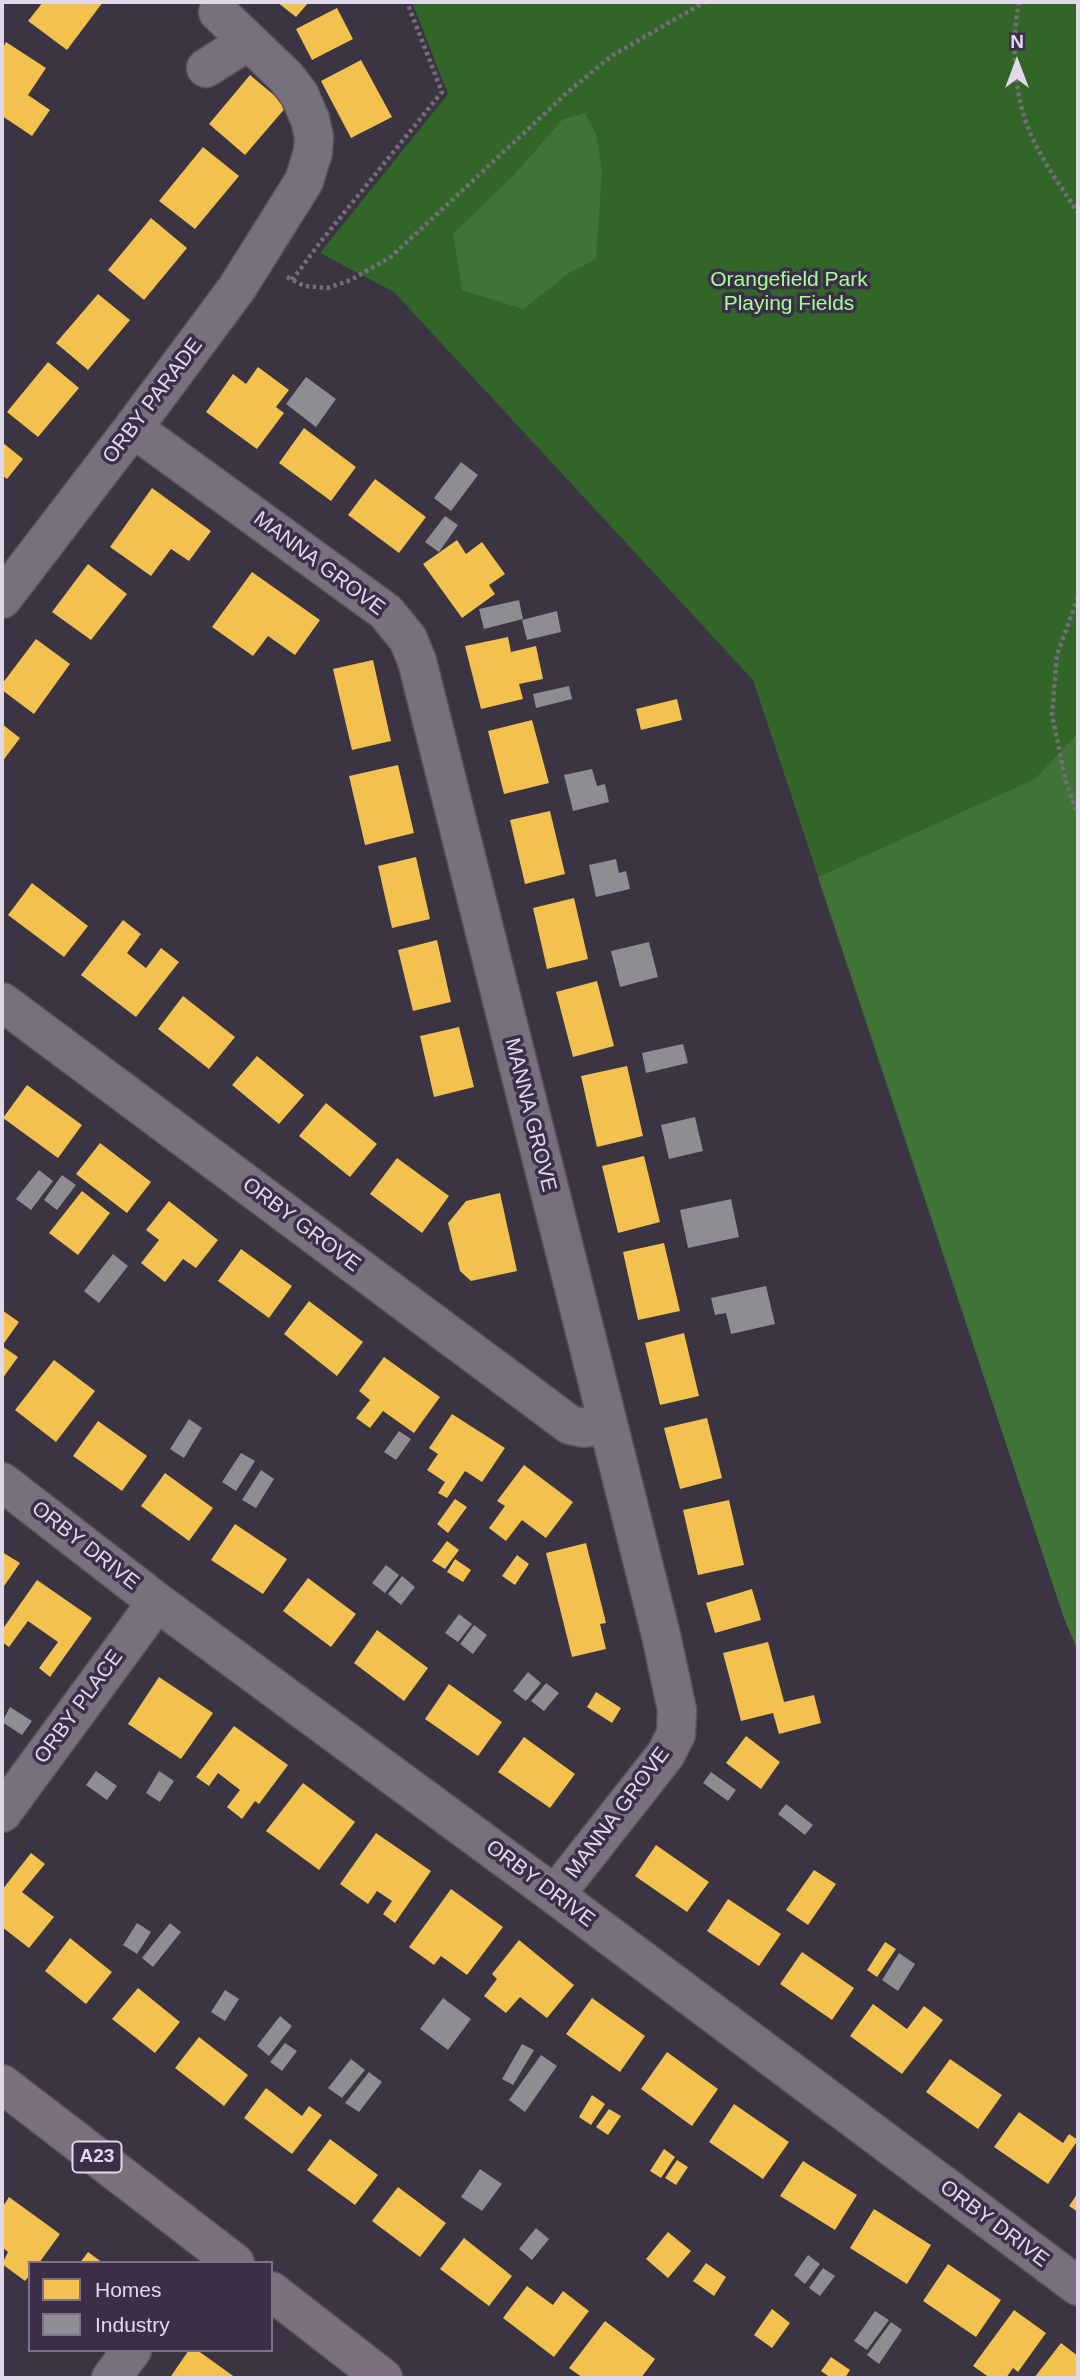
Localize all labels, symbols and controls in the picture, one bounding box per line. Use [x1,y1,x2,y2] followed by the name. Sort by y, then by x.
[982,28,1052,98] north arrow
[1010,31,1024,52] text: N
[710,267,868,317] park label: Orangefield Park Playing Fields
[98,333,208,469] street label: ORBY PARADE
[249,507,389,621] street label: MANNA GROVE
[499,1036,561,1194] street label: MANNA GROVE
[237,1172,365,1278] street label: ORBY GROVE
[26,1496,144,1596] street label: ORBY DRIVE
[29,1645,129,1769] street label: ORBY PLACE
[561,1743,675,1883] street label: MANNA GROVE
[481,1835,599,1933] street label: ORBY DRIVE
[72,2142,122,2172] road number: A23
[935,2175,1053,2273] street label: ORBY DRIVE
[28,2261,273,2352] legend
[95,2278,162,2301] text: Homes
[95,2313,170,2336] text: Industry

